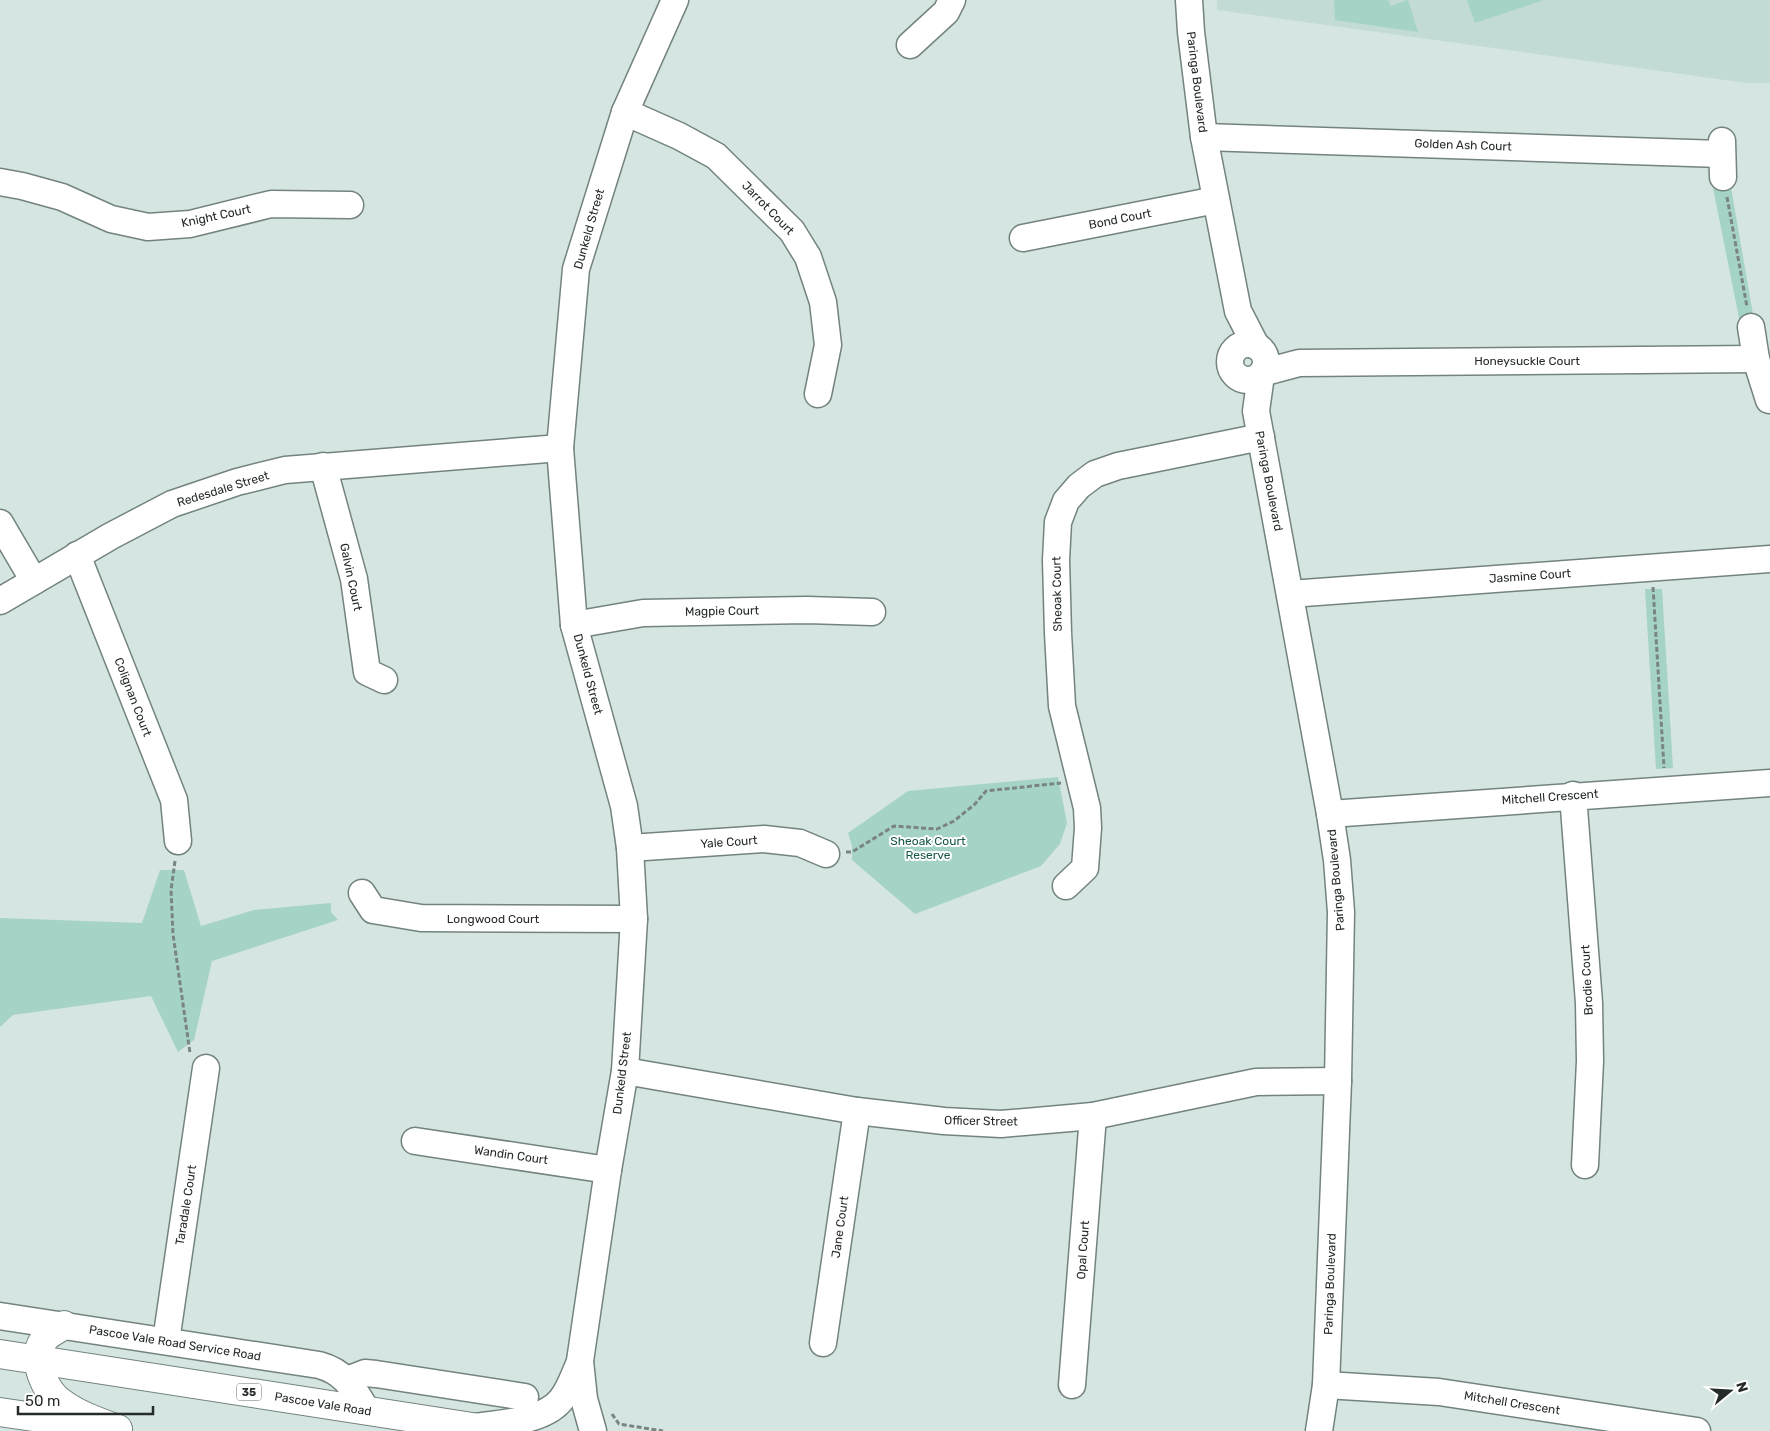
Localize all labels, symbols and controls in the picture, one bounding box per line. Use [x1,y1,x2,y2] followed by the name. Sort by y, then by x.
[1184,31,1210,133] street label: Paringa Boulevard
[1414,136,1512,154] street label: Golden Ash Court
[739,178,797,238] street label: Jarrot Court
[571,187,607,271] street label: Dunkeld Street
[180,202,252,230] street label: Knight Court
[1087,206,1153,232] street label: Bond Court
[1474,354,1580,368] street label: Honeysuckle Court
[1252,430,1286,532] street label: Paringa Boulevard
[175,468,271,510] street label: Redesdale Street
[337,542,365,612] street label: Galvin Court
[1049,556,1065,632] street label: Sheoak Court
[1489,566,1572,586] street label: Jasmine Court
[685,603,760,619] street label: Magpie Court
[570,632,606,716] street label: Dunkeld Street
[112,656,155,739] street label: Colignan Court
[1501,787,1599,807] street label: Mitchell Crescent
[1325,829,1347,931] street label: Paringa Boulevard
[700,833,758,851] street label: Yale Court
[890,834,966,862] park label: Sheoak Court Reserve
[447,912,540,926] street label: Longwood Court
[1578,944,1596,1016] street label: Brodie Court
[610,1031,634,1115] street label: Dunkeld Street
[944,1113,1018,1129] street label: Officer Street
[473,1143,549,1167] street label: Wandin Court
[173,1163,199,1246] street label: Taradale Court
[829,1195,851,1259] street label: Jane Court
[1074,1220,1092,1280] street label: Opal Court
[1321,1233,1339,1335] street label: Paringa Boulevard
[88,1322,262,1364] street label: Pascoe Vale Road Service Road
[1705,1366,1755,1416] north arrow
[1732,1380,1752,1395] text: N
[18,1384,152,1416] scale bar
[236,1384,262,1400] road number: 35
[1463,1388,1561,1418] street label: Mitchell Crescent
[274,1389,372,1419] street label: Pascoe Vale Road
[25,1392,60,1410] text: 50 m

